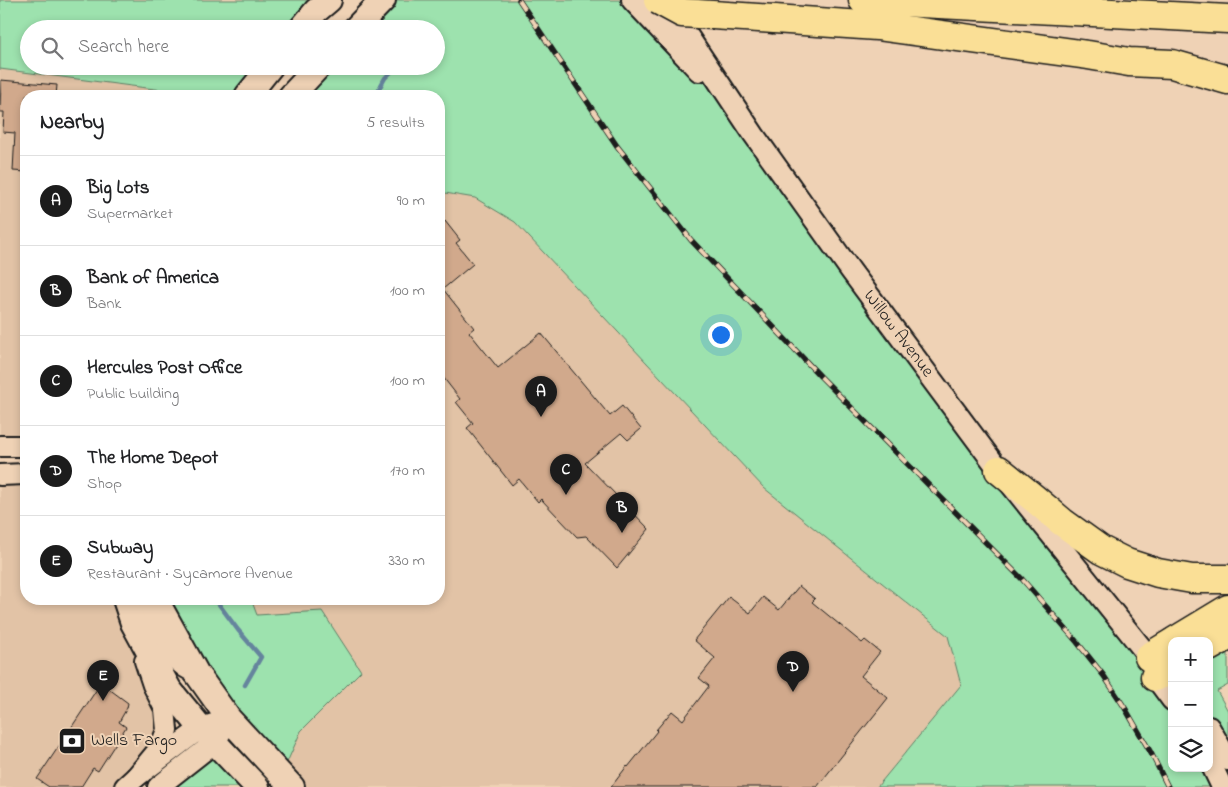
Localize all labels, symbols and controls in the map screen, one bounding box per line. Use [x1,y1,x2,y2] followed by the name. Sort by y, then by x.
[20,20,445,75] search box
[38,34,66,62] icon: search
[78,34,169,61] text: Search here
[40,108,104,138] text: Nearby
[366,111,425,135] text: 5 results
[87,175,149,202] text: Big Lots
[51,189,61,213] text: A
[397,189,425,213] text: 90 m
[87,202,173,226] text: Supermarket
[87,265,219,292] text: Bank of America
[51,279,61,303] text: B
[390,279,425,303] text: 100 m
[856,285,940,384] street label: Willow Avenue
[87,292,121,316] text: Bank
[708,322,734,348] your location
[87,355,242,382] text: Hercules Post Office
[52,369,60,393] text: C
[390,369,425,393] text: 100 m
[525,376,557,417] pin: A
[87,382,179,406] text: Public building
[87,445,218,472] text: The Home Depot
[550,454,582,495] pin: C
[50,459,62,483] text: D
[390,459,425,483] text: 170 m
[87,472,122,496] text: Shop
[606,492,638,533] pin: B
[87,535,153,562] text: Subway
[51,549,61,573] text: E
[388,549,425,573] text: 330 m
[87,562,293,586] text: Restaurant · Sycamore Avenue
[1168,637,1213,772] map controls
[1168,637,1213,682] button: +
[777,651,809,692] pin: D
[87,660,119,701] pin: E
[1168,682,1213,727] button: −
[57,726,87,756] bank icon: Wells Fargo
[1168,727,1213,772] button: layers
[91,728,177,755] place label: Wells Fargo

